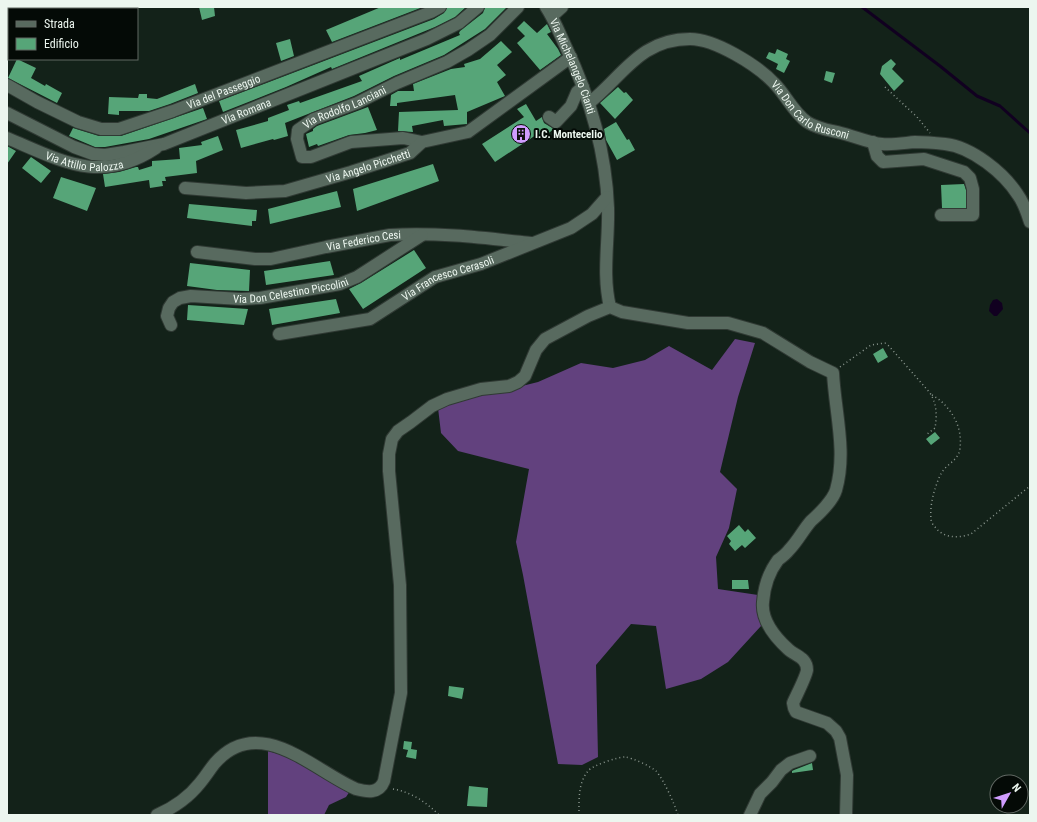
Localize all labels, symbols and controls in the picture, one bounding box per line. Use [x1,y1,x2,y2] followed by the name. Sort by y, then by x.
[8,8,138,60] legend
[547,16,598,116] street label: Via Michelangelo Cianti
[44,17,75,31] text: Strada
[44,37,79,51] text: Edificio
[185,72,263,112] street label: Via del Passeggio
[768,78,851,142] street label: Via Don Carlo Rusconi
[301,84,388,132] street label: Via Rodolfo Lanciani
[220,96,273,127] street label: Via Romana
[510,123,532,145] building icon: I.C. Montecelio
[535,128,603,141] place label: I.C. Montecelio
[325,147,412,186] street label: Via Angelo Picchetti
[44,149,125,174] street label: Via Attilio Palozza
[325,228,401,254] street label: Via Federico Cesi
[400,254,496,304] street label: Via Francesco Cerasoli
[233,275,351,306] street label: Via Don Celestino Piccolini
[989,774,1029,814] north arrow
[1009,781,1024,795] text: N

